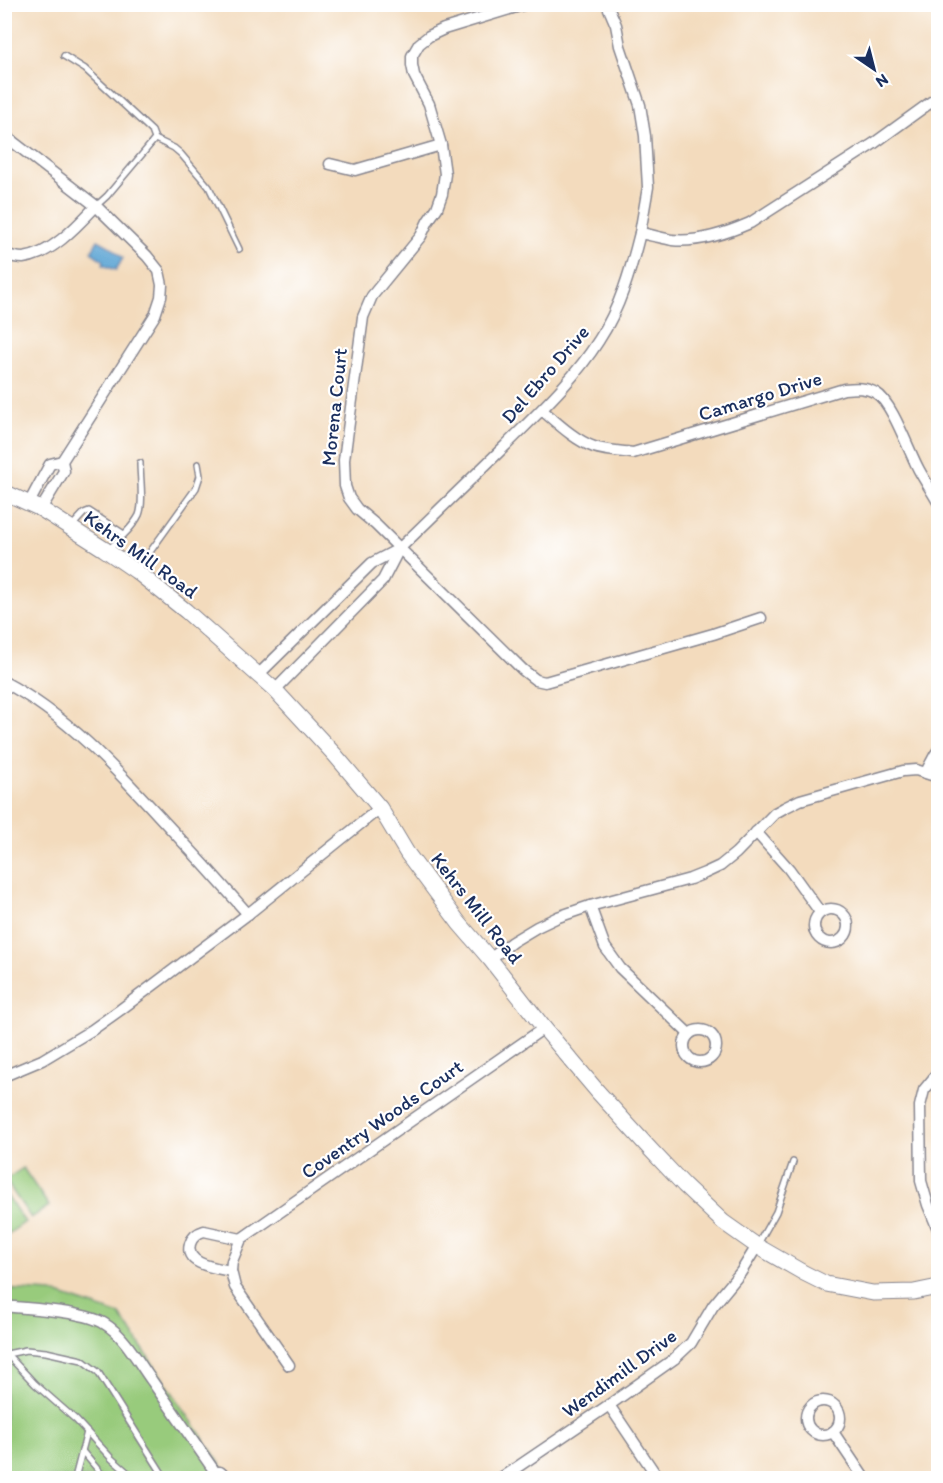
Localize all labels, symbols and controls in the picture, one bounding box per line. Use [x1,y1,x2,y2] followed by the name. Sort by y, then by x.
[844,39,904,99] north arrow
[872,70,892,92] text: N
[496,320,594,428] street label: Del Ebro Drive
[316,347,352,467] street label: Morena Court
[696,366,824,426] street label: Camargo Drive
[79,505,203,603] street label: Kehrs Mill Road
[426,847,528,969] street label: Kehrs Mill Road
[296,1054,468,1184] street label: Coventry Woods Court
[557,1323,681,1423] street label: Wendimill Drive

